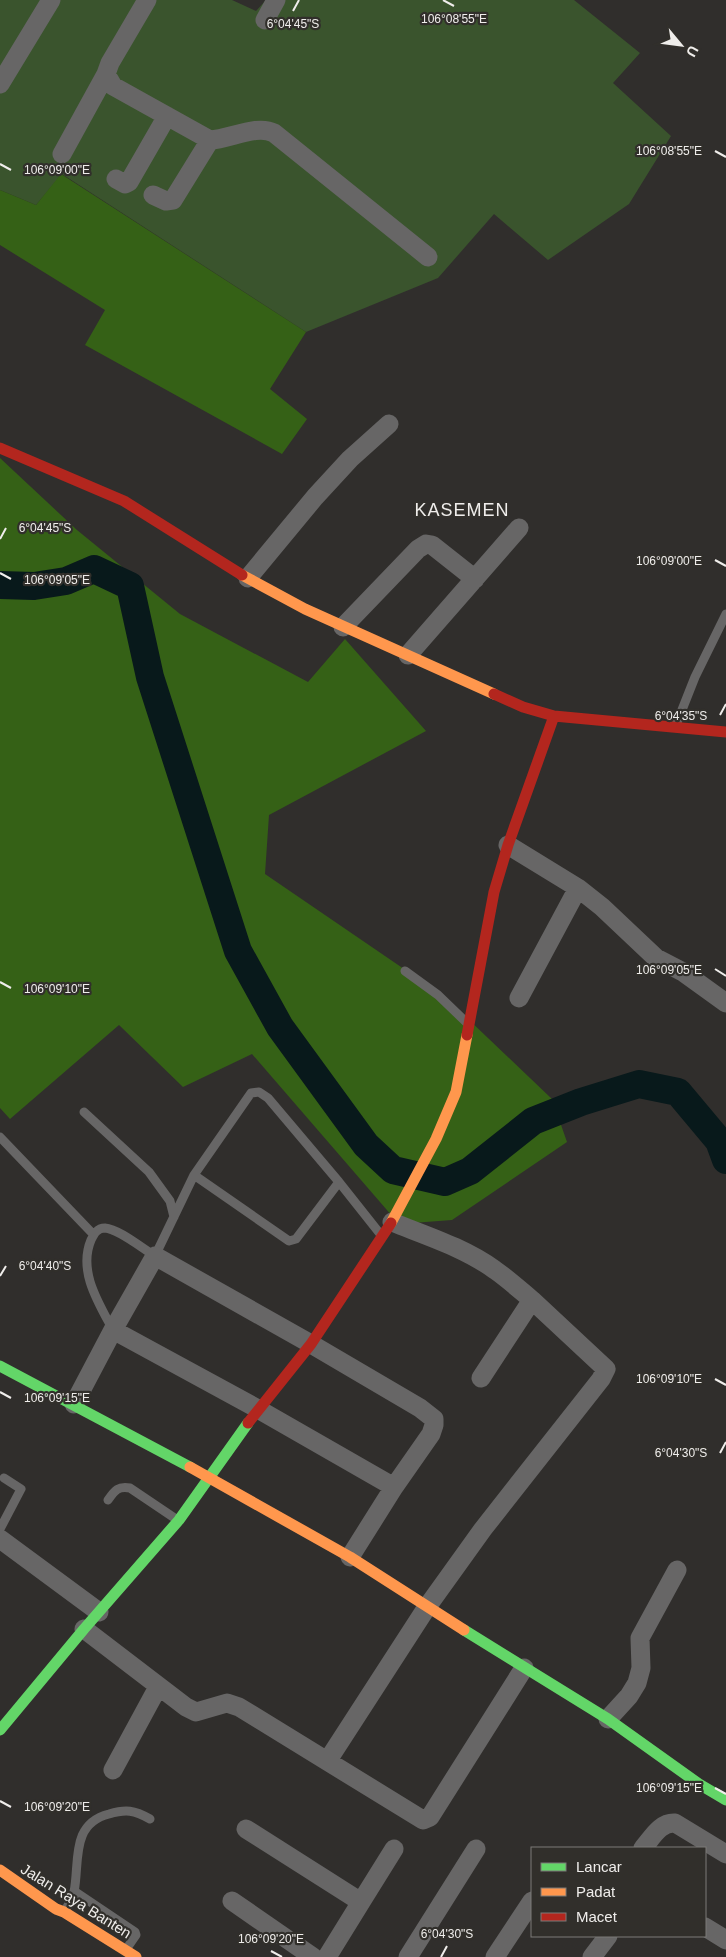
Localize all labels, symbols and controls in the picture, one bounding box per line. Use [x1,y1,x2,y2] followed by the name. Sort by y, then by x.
[421,12,487,26] text: 106°08'55"E
[267,17,319,31] text: 6°04'45"S
[656,20,706,70] north arrow
[683,43,702,60] text: U
[636,144,702,158] text: 106°08'55"E
[24,163,90,177] text: 106°09'00"E
[414,500,510,520] district label: KASEMEN
[19,521,71,535] text: 6°04'45"S
[636,554,702,568] text: 106°09'00"E
[24,573,90,587] text: 106°09'05"E
[655,709,707,723] text: 6°04'35"S
[636,963,702,977] text: 106°09'05"E
[24,982,90,996] text: 106°09'10"E
[19,1259,71,1273] text: 6°04'40"S
[636,1372,702,1386] text: 106°09'10"E
[24,1391,90,1405] text: 106°09'15"E
[655,1446,707,1460] text: 6°04'30"S
[636,1781,702,1795] text: 106°09'15"E
[24,1800,90,1814] text: 106°09'20"E
[531,1847,706,1937] legend
[576,1858,622,1875] text: Lancar
[18,1860,135,1941] street label: Jalan Raya Banten
[576,1883,616,1900] text: Padat
[576,1908,618,1925] text: Macet
[421,1927,473,1941] text: 6°04'30"S
[238,1932,304,1946] text: 106°09'20"E

